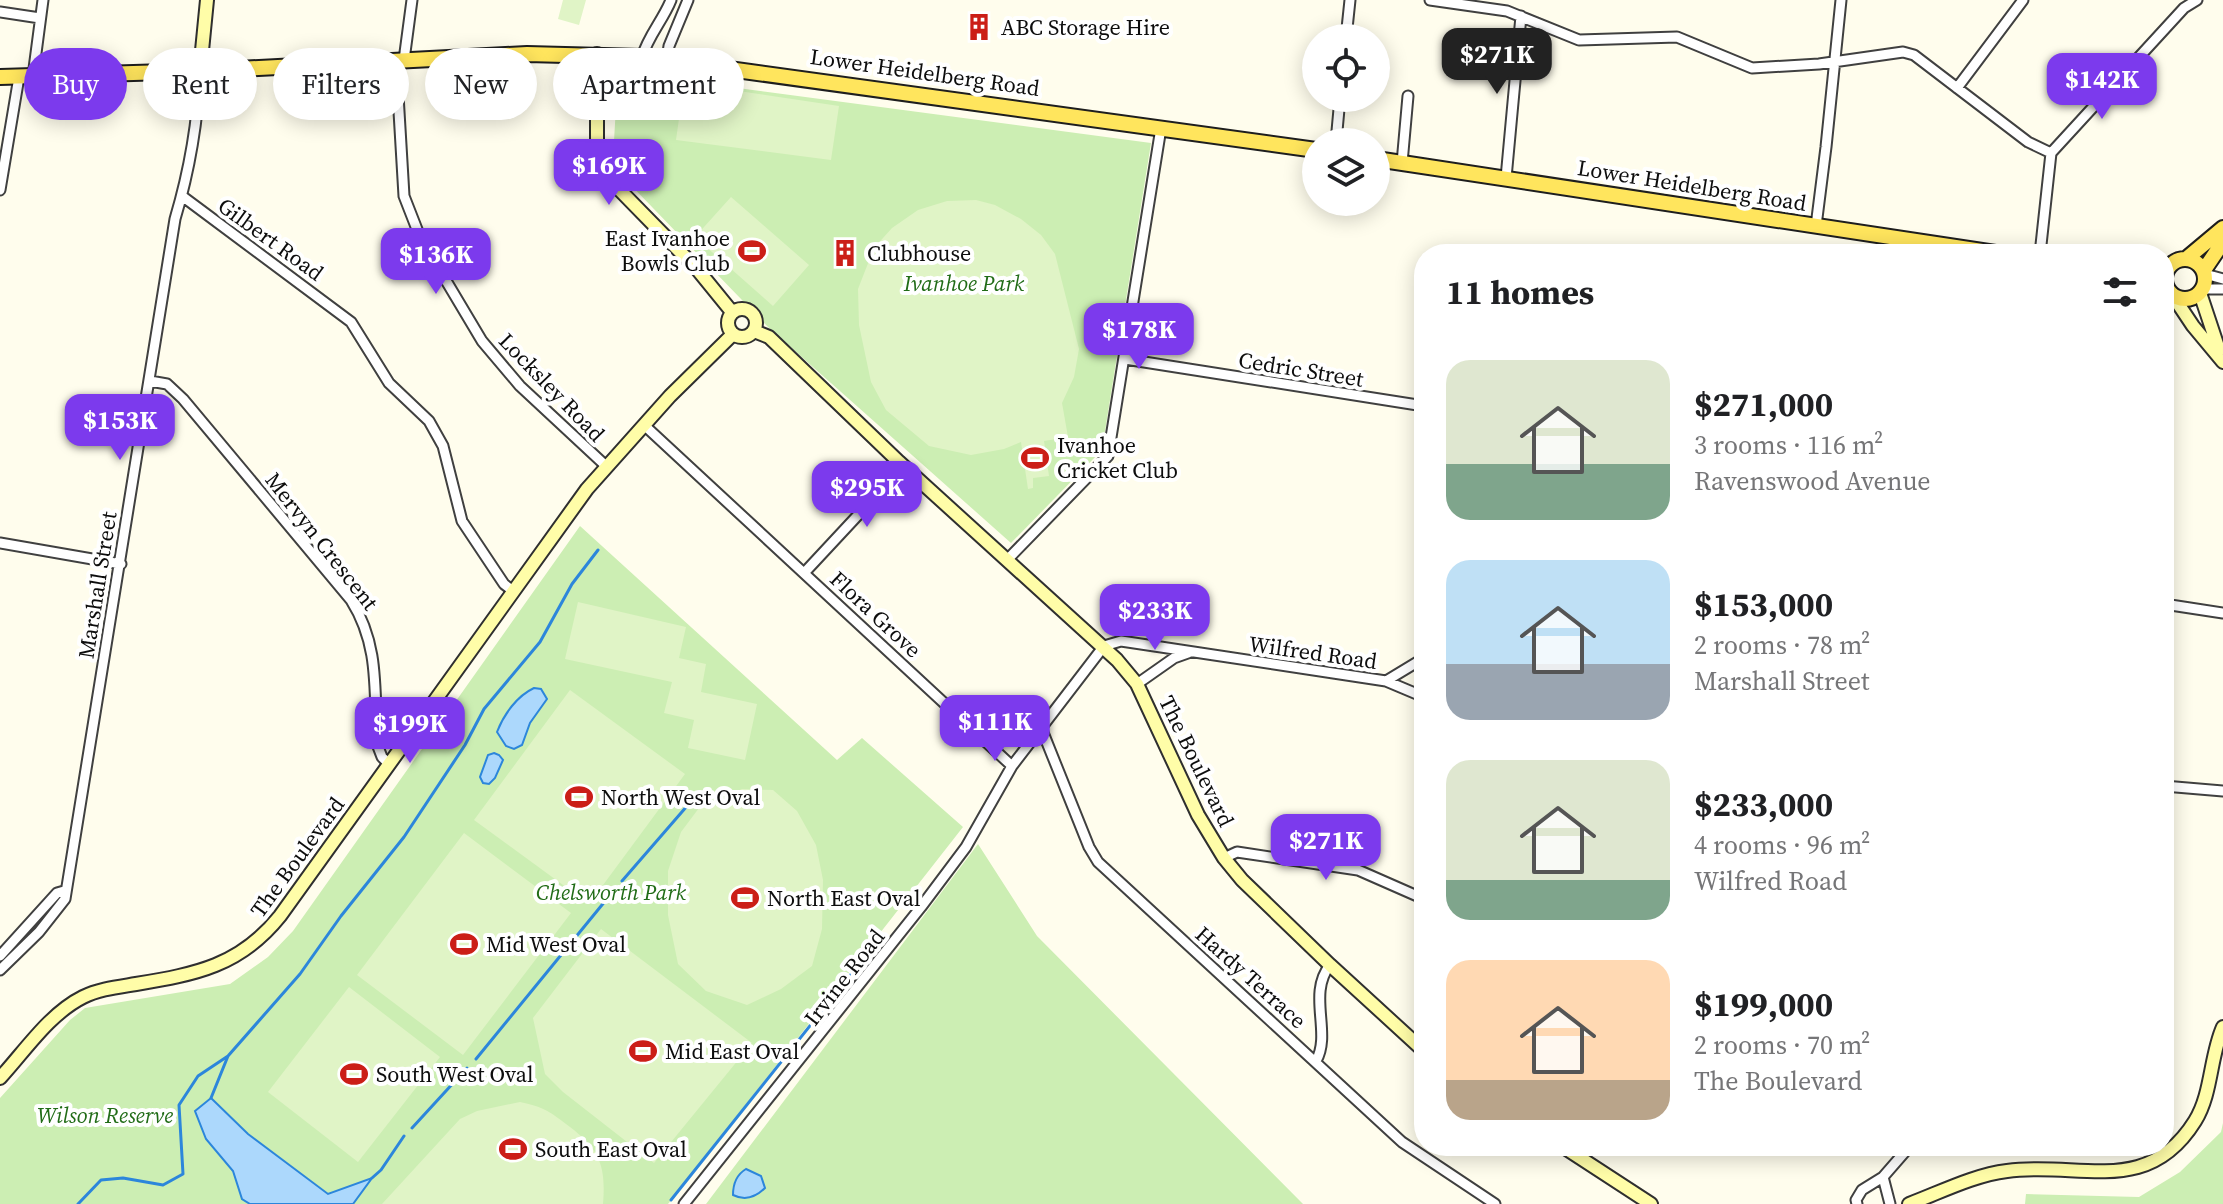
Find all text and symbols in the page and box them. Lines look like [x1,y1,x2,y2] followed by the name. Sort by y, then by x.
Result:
[964,12,994,42] building icon: ABC Storage Hire
[1001,12,1170,42] place label: ABC Storage Hire
[1302,24,1390,216] map controls
[1302,24,1390,112] button: locate
[1441,28,1553,96] pin: $271K
[1460,36,1534,72] text: $271K
[808,41,1042,103] street label: Lower Heidelberg Road
[24,48,127,120] chip: Buy
[143,48,257,120] chip: Rent
[273,48,409,120] chip: Filters
[425,48,537,120] chip: New
[553,48,744,120] chip: Apartment
[2046,53,2158,121] pin: $142K
[2065,61,2139,97] text: $142K
[1302,128,1390,216] button: layers
[553,139,665,207] pin: $169K
[572,147,646,183] text: $169K
[1575,152,1809,218] street label: Lower Heidelberg Road
[212,190,330,288] street label: Gilbert Road
[605,223,730,278] place label: East Ivanhoe Bowls Club
[380,228,492,296] pin: $136K
[399,236,473,272] text: $136K
[737,236,767,266] sports icon: East Ivanhoe Bowls Club
[830,238,860,268] building icon: Clubhouse
[867,238,971,268] place label: Clubhouse
[903,268,1025,298] park label: Ivanhoe Park
[1446,269,1594,315] text: 11 homes
[2098,270,2142,314] icon: filters
[1083,303,1195,371] pin: $178K
[1102,311,1176,347] text: $178K
[492,326,612,448] street label: Locksley Road
[1236,344,1366,394] street label: Cedric Street
[1694,381,1833,427] text: $271,000
[1510,392,1606,488] icon: home
[64,394,176,462] pin: $153K
[83,402,157,438] text: $153K
[1694,427,1883,463] text: 3 rooms · 116 m²
[1057,430,1178,485] place label: Ivanhoe Cricket Club
[1020,443,1050,473] sports icon: Ivanhoe Cricket Club
[811,461,923,529] pin: $295K
[1694,463,1931,499] text: Ravenswood Avenue
[259,466,386,617] street label: Mervyn Crescent
[830,469,904,505] text: $295K
[71,509,124,661] street label: Marshall Street
[824,564,928,664] street label: Flora Grove
[1694,581,1833,627] text: $153,000
[1099,584,1211,652] pin: $233K
[1118,592,1192,628] text: $233K
[1510,592,1606,688] icon: home
[1694,627,1870,663] text: 2 rooms · 78 m²
[1247,628,1380,676] street label: Wilfred Road
[1694,663,1869,699] text: Marshall Street
[1152,690,1242,832] street label: The Boulevard
[939,695,1051,763] pin: $111K
[354,697,466,765] pin: $199K
[958,703,1032,739] text: $111K
[373,705,447,741] text: $199K
[1694,781,1833,827] text: $233,000
[564,782,594,812] sports icon: North West Oval
[601,782,760,812] place label: North West Oval
[243,790,351,923] street label: The Boulevard
[1510,792,1606,888] icon: home
[1270,814,1382,882] pin: $271K
[1289,822,1363,858] text: $271K
[1694,827,1870,863] text: 4 rooms · 96 m²
[1694,863,1847,899] text: Wilfred Road
[536,877,687,907] park label: Chelsworth Park
[730,883,760,913] sports icon: North East Oval
[767,883,921,913] place label: North East Oval
[1189,919,1313,1035] street label: Hardy Terrace
[797,922,892,1032] street label: Irvine Road
[449,929,479,959] sports icon: Mid West Oval
[486,929,626,959] place label: Mid West Oval
[1694,981,1833,1027] text: $199,000
[1510,992,1606,1088] icon: home
[1694,1027,1870,1063] text: 2 rooms · 70 m²
[628,1036,658,1066] sports icon: Mid East Oval
[665,1036,799,1066] place label: Mid East Oval
[339,1059,369,1089] sports icon: South West Oval
[376,1059,534,1089] place label: South West Oval
[1694,1063,1862,1099] text: The Boulevard
[37,1100,173,1130] park label: Wilson Reserve
[498,1134,528,1164] sports icon: South East Oval
[535,1134,687,1164] place label: South East Oval

